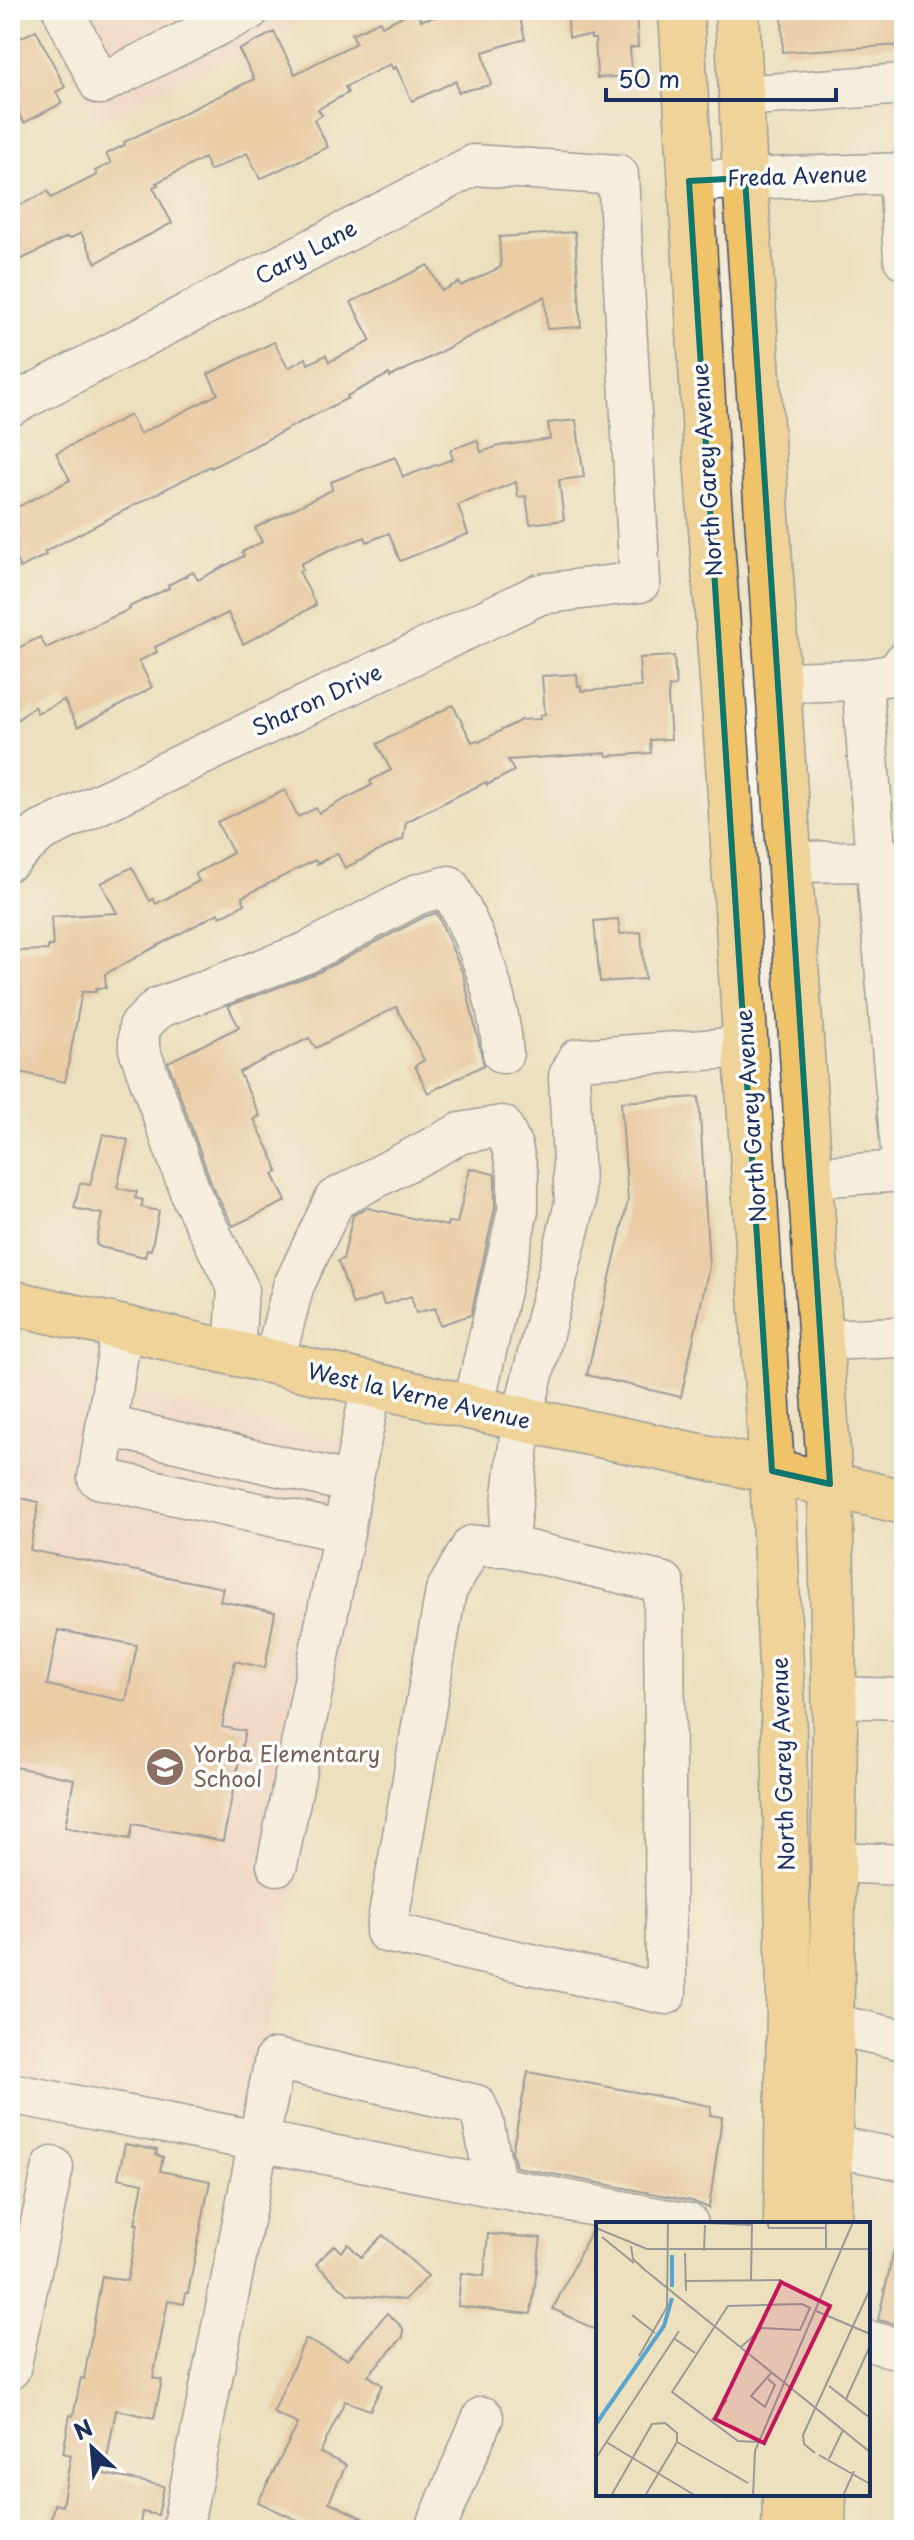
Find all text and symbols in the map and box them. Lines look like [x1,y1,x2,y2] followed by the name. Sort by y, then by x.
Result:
[606,52,836,102] scale bar
[618,60,680,96] text: 50 m
[726,156,868,193] street label: Freda Avenue
[248,210,362,291] street label: Cary Lane
[682,362,729,578] street label: North Garey Avenue
[246,654,387,743] street label: Sharon Drive
[726,1008,773,1224] street label: North Garey Avenue
[305,1353,534,1436] street label: West la Verne Avenue
[761,1657,802,1872] street label: North Garey Avenue
[193,1736,380,1794] place label: Yorba Elementary School
[144,1746,186,1788] school or university icon: Yorba Elementary School
[596,2222,870,2496] inset map
[52,2408,132,2488] north arrow
[68,2410,98,2447] text: N

